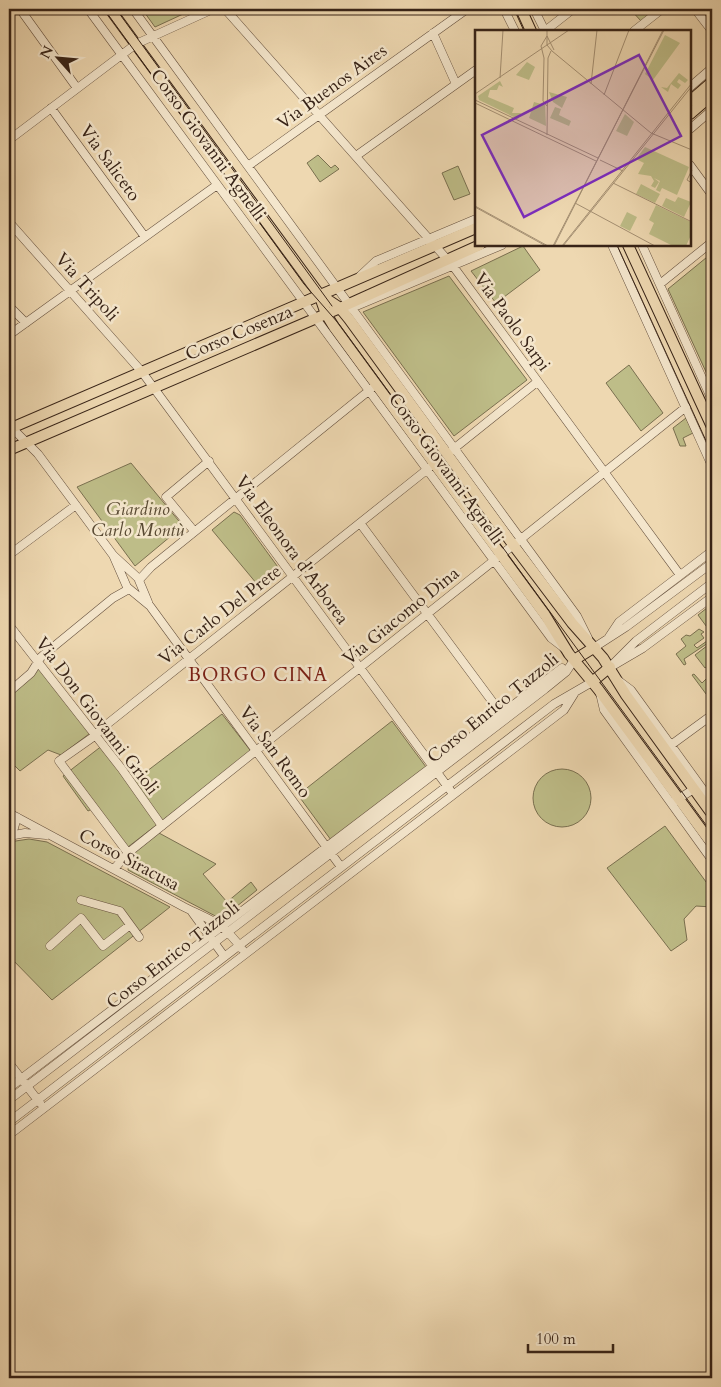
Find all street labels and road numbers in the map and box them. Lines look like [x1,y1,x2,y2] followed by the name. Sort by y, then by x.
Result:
[272,38,392,136] street label: Via Buenos Aires
[144,64,272,226] street label: Corso Giovanni Agnelli
[74,120,146,207] street label: Via Saliceto
[49,247,125,327] street label: Via Tripoli
[468,268,556,376] street label: Via Paolo Sarpi
[181,299,297,367] street label: Corso Cosenza
[382,388,510,550] street label: Corso Giovanni Agnelli
[229,470,355,630] street label: Via Eleonora d'Arborea
[153,559,287,671] street label: Via Carlo Del Prete
[337,561,465,671] street label: Via Giacomo Dina
[29,632,165,800] street label: Via Don Giovanni Grioli
[422,647,564,769] street label: Corso Enrico Tazzoli
[233,701,317,803] street label: Via San Remo
[74,823,184,897] street label: Corso Siracusa
[101,895,245,1015] street label: Corso Enrico Tazzoli

